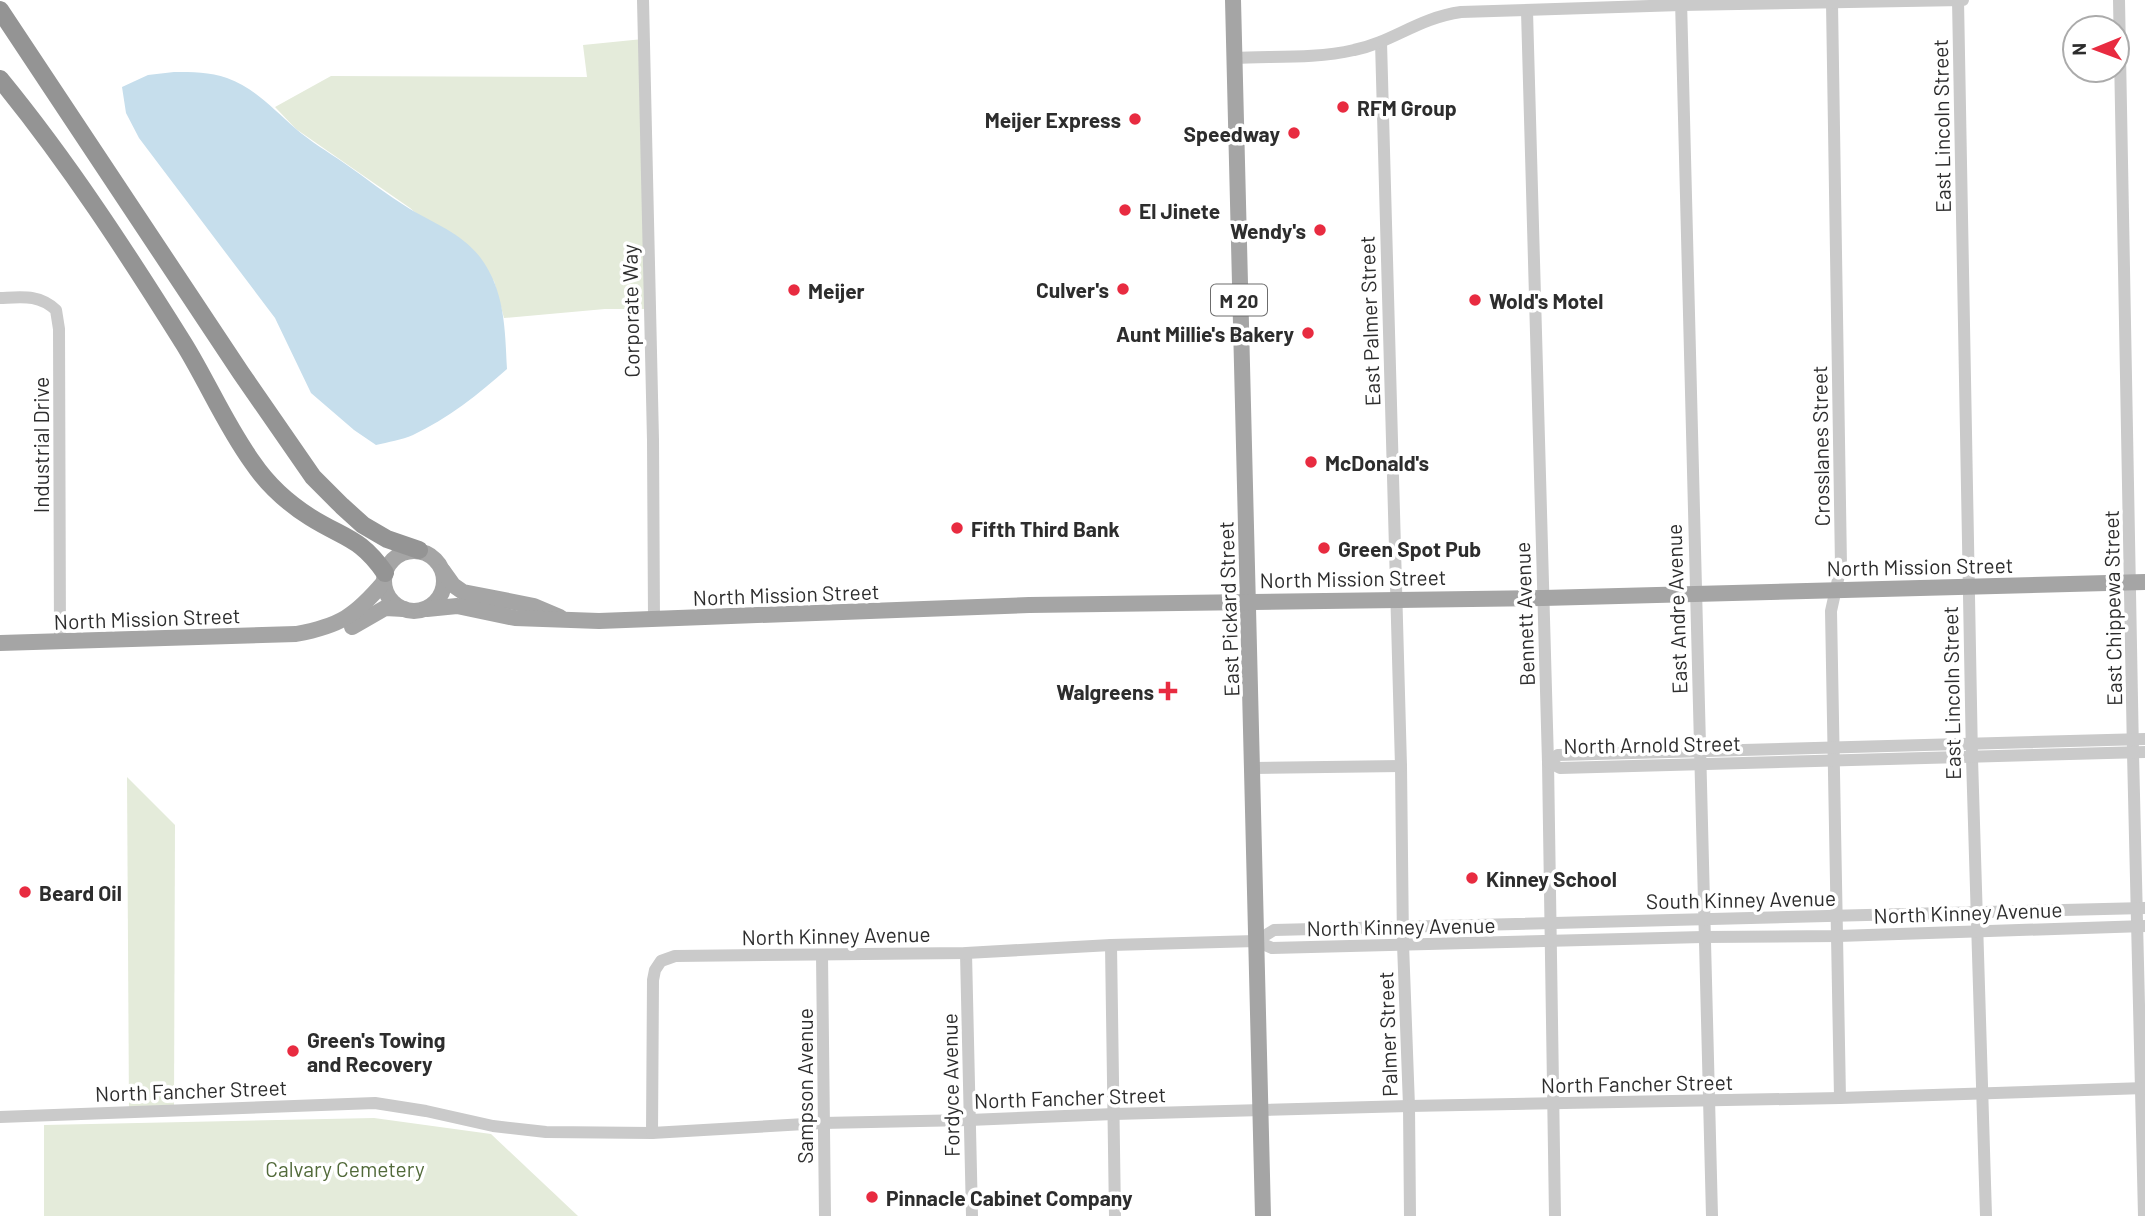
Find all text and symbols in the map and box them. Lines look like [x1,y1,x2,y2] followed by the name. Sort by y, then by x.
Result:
[2061,14,2131,84] north arrow
[1927,39,1955,213] street label: East Lincoln Street
[2067,43,2090,56] text: N
[1357,95,1457,120] place label: RFM Group
[1335,99,1351,115] marker: RFM Group
[985,107,1121,132] place label: Meijer Express
[1127,111,1143,127] marker: Meijer Express
[1184,121,1280,146] place label: Speedway
[1286,125,1302,141] marker: Speedway
[1139,198,1220,223] place label: El Jinete
[1117,202,1133,218] marker: El Jinete
[1230,218,1306,243] place label: Wendy's
[1312,222,1328,238] marker: Wendy's
[1354,235,1384,407] street label: East Palmer Street
[616,244,644,378] street label: Corporate Way
[1036,277,1109,302] place label: Culver's
[808,278,865,303] place label: Meijer
[1115,281,1131,297] marker: Culver's
[786,282,802,298] marker: Meijer
[1211,284,1267,316] road number: M 20
[1489,288,1603,313] place label: Wold's Motel
[1467,292,1483,308] marker: Wold's Motel
[1116,321,1294,346] place label: Aunt Millie's Bakery
[1300,325,1316,341] marker: Aunt Millie's Bakery
[1806,365,1834,527] street label: Crosslanes Street
[28,377,53,513] street label: Industrial Drive
[1325,450,1429,475] place label: McDonald's
[1303,454,1319,470] marker: McDonald's
[2098,510,2126,706] street label: East Chippewa Street
[971,516,1120,541] place label: Fifth Third Bank
[949,520,965,536] marker: Fifth Third Bank
[1212,521,1244,697] street label: East Pickard Street
[1661,523,1691,695] street label: East Andre Avenue
[1338,536,1481,561] place label: Green Spot Pub
[1316,540,1332,556] marker: Green Spot Pub
[1509,542,1539,686] street label: Bennett Avenue
[1826,552,2014,580] street label: North Mission Street
[1259,564,1447,592] street label: North Mission Street
[692,578,880,610] street label: North Mission Street
[53,602,241,634] street label: North Mission Street
[1937,606,1965,780] street label: East Lincoln Street
[1056,679,1154,704] place label: Walgreens
[1160,683,1176,699] marker: Walgreens
[1563,730,1741,758] street label: North Arnold Street
[1486,866,1617,891] place label: Kinney School
[1464,870,1480,886] marker: Kinney School
[39,880,122,905] place label: Beard Oil
[17,884,33,900] marker: Beard Oil
[1646,885,1836,913] street label: South Kinney Avenue
[1873,896,2063,928] street label: North Kinney Avenue
[1306,912,1496,940] street label: North Kinney Avenue
[741,921,931,949] street label: North Kinney Avenue
[1372,971,1402,1097] street label: Palmer Street
[792,1008,817,1164] street label: Sampson Avenue
[936,1013,964,1157] street label: Fordyce Avenue
[307,1027,446,1076] place label: Green's Towing and Recovery
[285,1043,301,1059] marker: Green's Towing and Recovery
[1541,1069,1733,1097] street label: North Fancher Street
[94,1074,288,1106] street label: North Fancher Street
[973,1081,1167,1113] street label: North Fancher Street
[265,1156,425,1181] park label: Calvary Cemetery
[886,1185,1133,1210] place label: Pinnacle Cabinet Company
[864,1189,880,1205] marker: Pinnacle Cabinet Company

